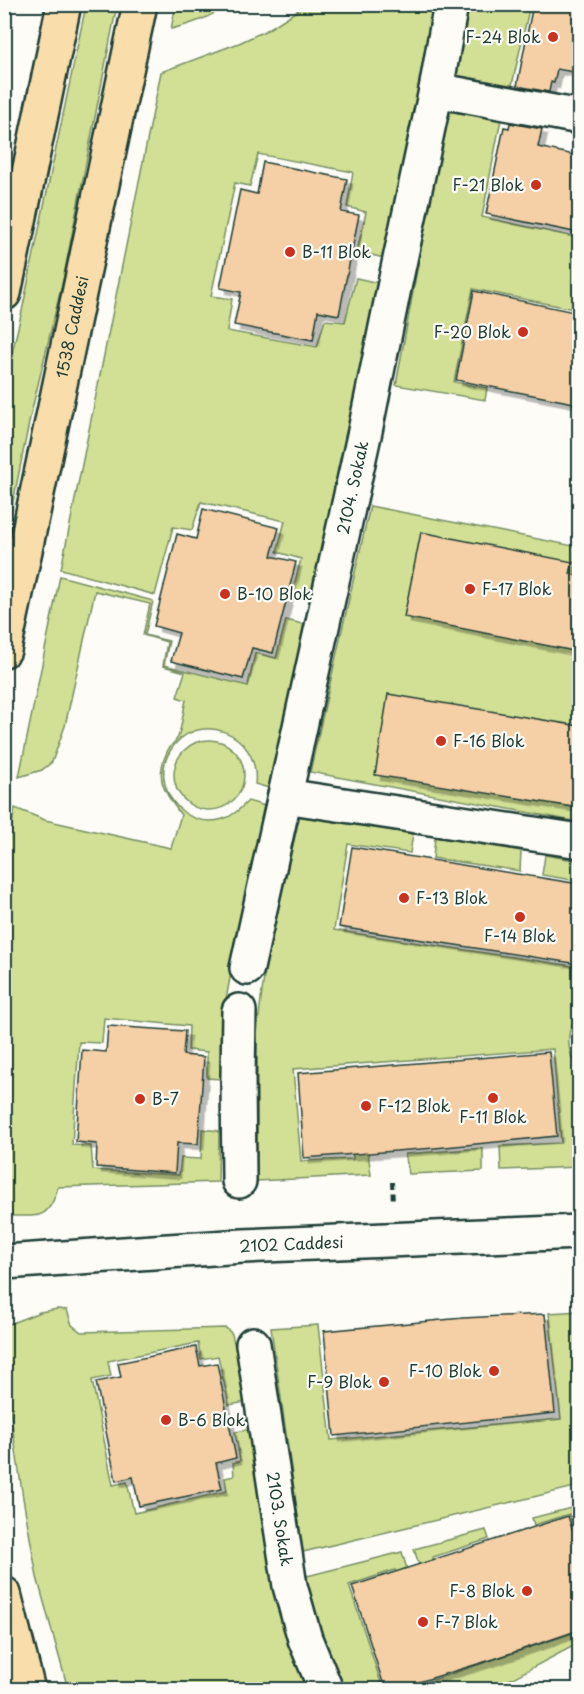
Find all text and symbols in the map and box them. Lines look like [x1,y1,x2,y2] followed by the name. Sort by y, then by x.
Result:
[466,24,541,48] place label: F-24 Blok
[546,30,560,44] marker: F-24 Blok
[453,172,524,196] place label: F-21 Blok
[529,178,543,192] marker: F-21 Blok
[302,239,371,263] place label: B-11 Blok
[283,245,297,259] marker: B-11 Blok
[49,273,93,380] street label: 1538 Caddesi
[434,319,511,343] place label: F-20 Blok
[516,325,530,339] marker: F-20 Blok
[330,438,374,536] street label: 2104. Sokak
[482,576,552,600] place label: F-17 Blok
[237,581,312,605] place label: B-10 Blok
[463,582,477,596] marker: F-17 Blok
[218,587,232,601] marker: B-10 Blok
[453,728,525,752] place label: F-16 Blok
[434,734,448,748] marker: F-16 Blok
[416,885,488,909] place label: F-13 Blok
[397,891,411,905] marker: F-13 Blok
[513,910,527,924] marker: F-14 Blok
[484,923,556,947] place label: F-14 Blok
[152,1086,179,1110] place label: B-7
[486,1091,500,1105] marker: F-11 Blok
[133,1092,147,1106] marker: B-7
[378,1093,451,1117] place label: F-12 Blok
[359,1099,373,1113] marker: F-12 Blok
[459,1104,527,1128] place label: F-11 Blok
[239,1229,344,1257] street label: 2102 Caddesi
[409,1358,482,1382] place label: F-10 Blok
[487,1364,501,1378] marker: F-10 Blok
[307,1369,372,1393] place label: F-9 Blok
[377,1375,391,1389] marker: F-9 Blok
[178,1407,245,1431] place label: B-6 Blok
[159,1413,173,1427] marker: B-6 Blok
[262,1470,300,1568] street label: 2103. Sokak
[449,1578,515,1602] place label: F-8 Blok
[520,1584,534,1598] marker: F-8 Blok
[435,1609,498,1633] place label: F-7 Blok
[416,1615,430,1629] marker: F-7 Blok

